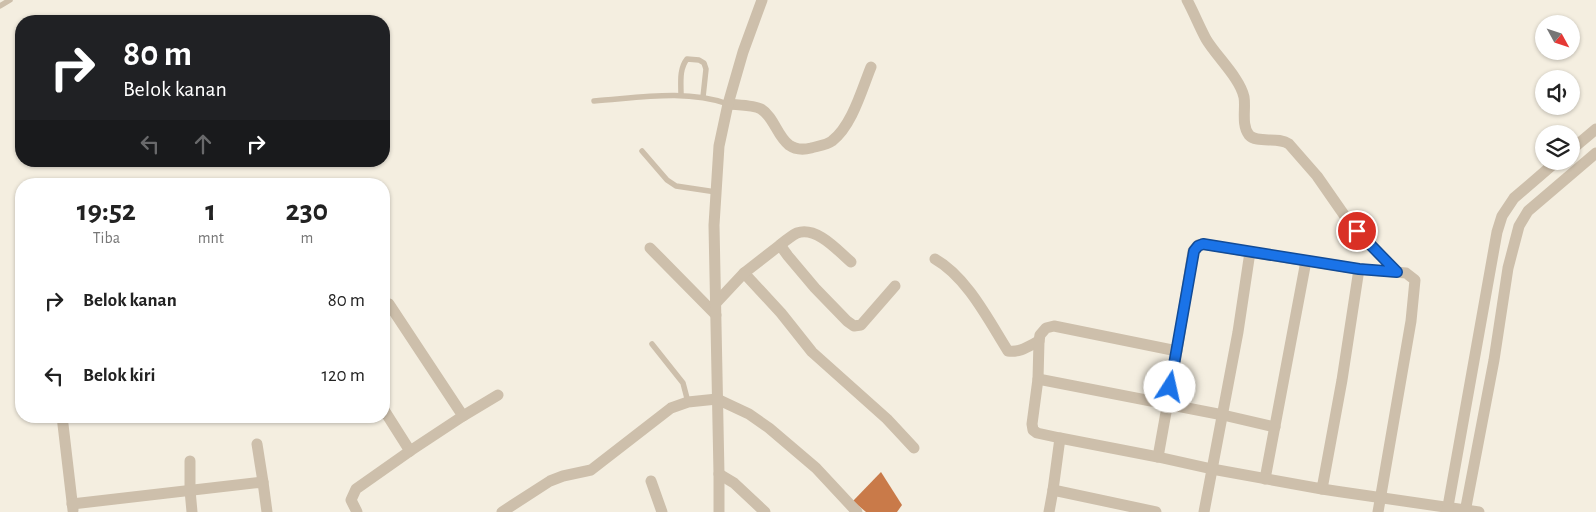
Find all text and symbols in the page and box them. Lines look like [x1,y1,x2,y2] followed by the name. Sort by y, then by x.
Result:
[1535,15,1580,60] north arrow
[1535,15,1580,170] map controls
[40,35,105,100] icon: right
[123,37,192,72] text: 80 m
[1535,70,1580,115] button: sound
[123,78,227,100] text: Belok kanan
[1535,125,1580,170] button: layers
[136,130,164,158] icon: left
[189,130,217,158] icon: ahead
[242,130,270,158] icon: right
[77,196,136,226] text: 19:52
[205,196,216,226] text: 1
[286,196,328,226] text: 230
[1336,210,1378,252] pin
[1343,217,1371,245] icon: arrive
[93,230,120,246] text: Tiba
[198,230,224,246] text: mnt
[300,230,313,246] text: m
[40,287,68,315] icon: right
[83,291,177,310] text: Belok kanan
[328,291,365,310] text: 80 m
[1143,360,1195,412] position arrow
[40,362,68,390] icon: left
[83,366,155,385] text: Belok kiri
[321,366,365,385] text: 120 m

